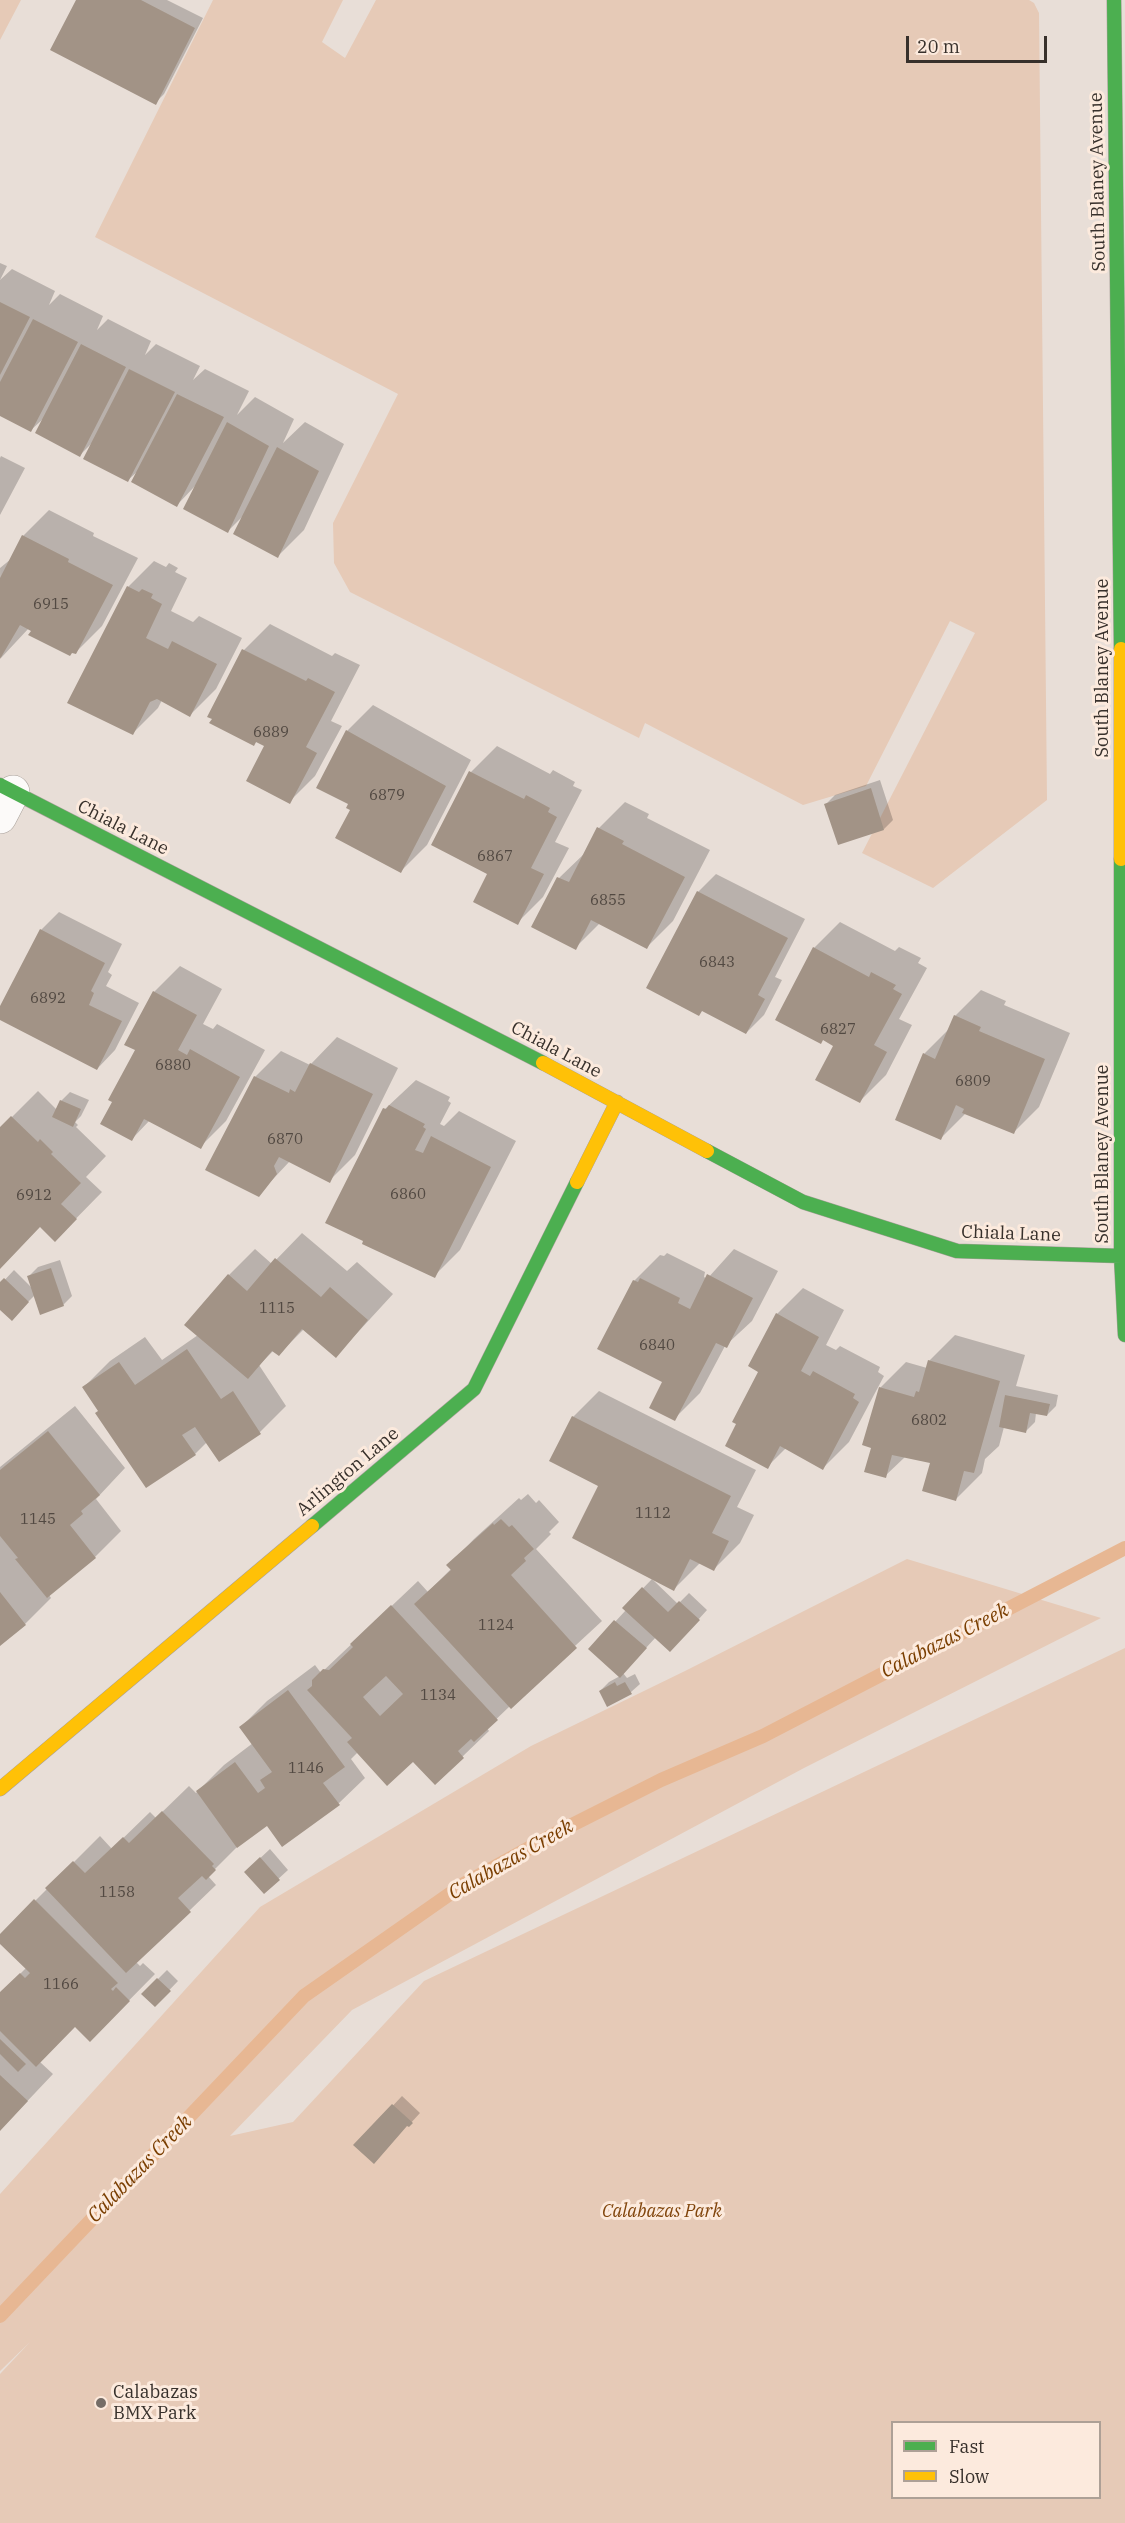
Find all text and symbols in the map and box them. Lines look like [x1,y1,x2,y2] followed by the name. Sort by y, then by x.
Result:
[909,24,1050,62] scale bar
[917,35,960,58] text: 20 m
[1086,92,1110,272] street label: South Blaney Avenue
[1092,578,1114,758] street label: South Blaney Avenue
[33,596,69,614] house number: 6915
[253,724,289,742] house number: 6889
[369,787,405,805] house number: 6879
[74,796,172,860] street label: Chiala Lane
[477,848,513,866] house number: 6867
[590,892,626,910] house number: 6855
[699,954,735,972] house number: 6843
[30,990,66,1008] house number: 6892
[507,1017,605,1083] street label: Chiala Lane
[820,1021,856,1039] house number: 6827
[155,1057,191,1075] house number: 6880
[1092,1064,1114,1244] street label: South Blaney Avenue
[955,1073,991,1091] house number: 6809
[267,1131,303,1149] house number: 6870
[390,1186,426,1204] house number: 6860
[16,1187,52,1205] house number: 6912
[961,1221,1061,1247] street label: Chiala Lane
[259,1300,295,1318] house number: 1115
[639,1337,675,1355] house number: 6840
[911,1412,947,1430] house number: 6802
[293,1423,403,1521] street label: Arlington Lane
[635,1505,671,1523] house number: 1112
[20,1511,56,1529] house number: 1145
[877,1598,1013,1684] water label: Calabazas Creek
[478,1617,514,1635] house number: 1124
[420,1687,456,1705] house number: 1134
[288,1760,324,1778] house number: 1146
[444,1815,578,1905] water label: Calabazas Creek
[99,1884,135,1902] house number: 1158
[43,1976,79,1994] house number: 1166
[83,2110,197,2228] water label: Calabazas Creek
[602,2201,722,2223] park label: Calabazas Park
[113,2382,198,2424] place label: Calabazas BMX Park
[94,2396,108,2410] marker: Calabazas BMX Park
[891,2421,1101,2499] legend
[949,2435,984,2458] text: Fast
[949,2465,989,2488] text: Slow

